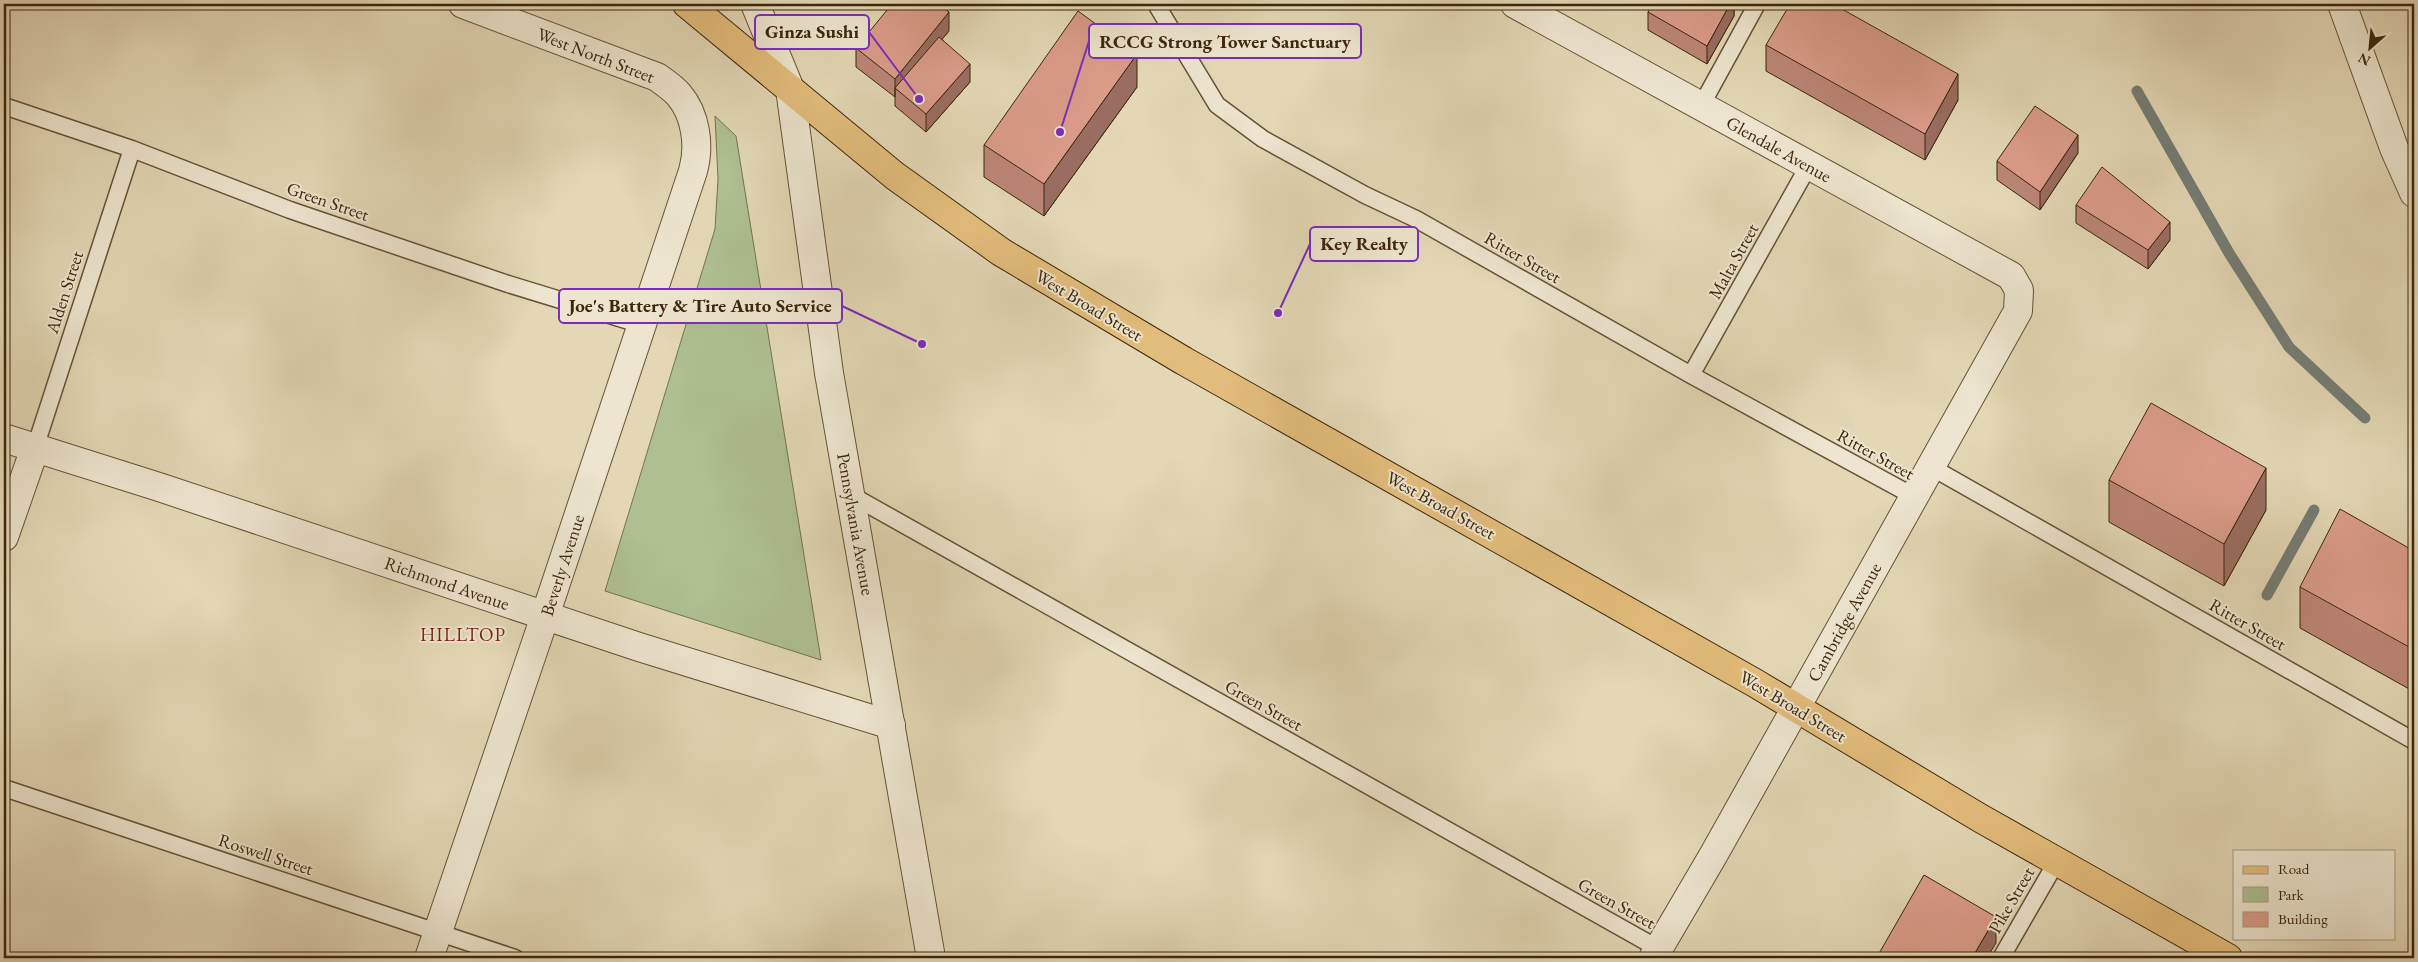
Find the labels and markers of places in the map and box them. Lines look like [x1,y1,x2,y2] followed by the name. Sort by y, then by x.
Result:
[755,15,869,49] callout: Ginza Sushi
[1089,24,1361,58] callout: RCCG Strong Tower Sanctuary
[1310,227,1418,261] callout: Key Realty
[559,289,842,323] callout: Joe's Battery & Tire Auto Service

